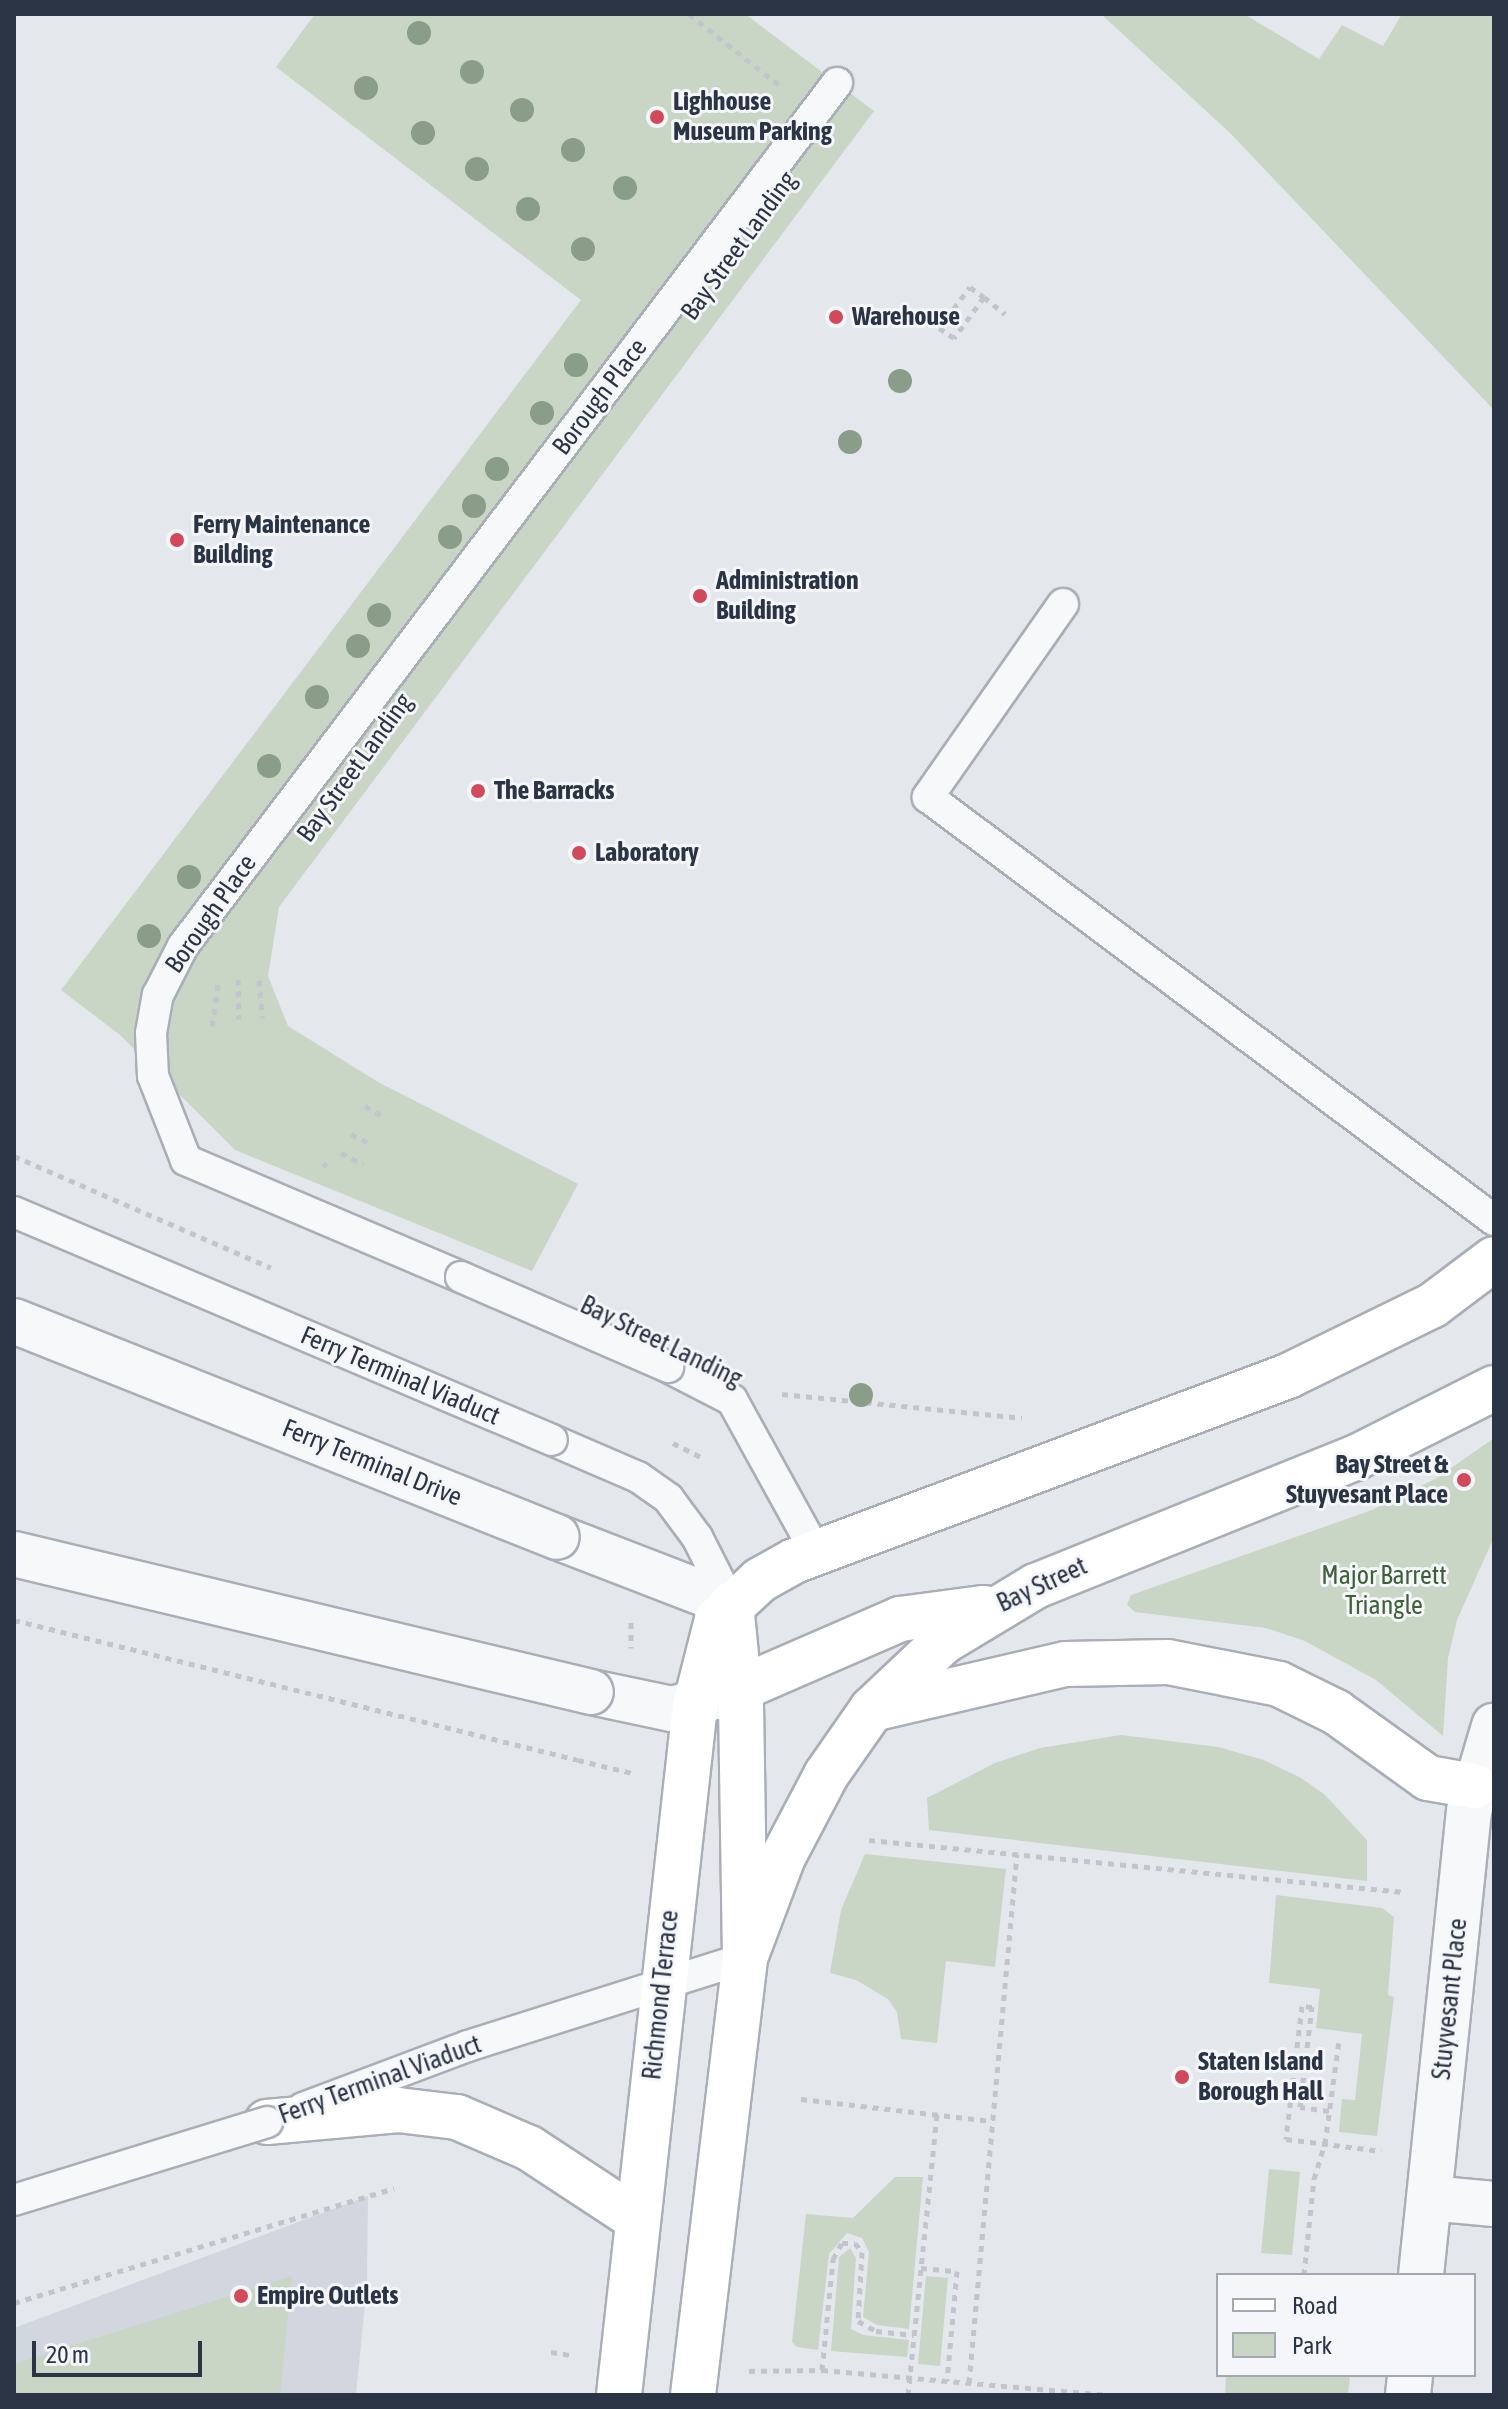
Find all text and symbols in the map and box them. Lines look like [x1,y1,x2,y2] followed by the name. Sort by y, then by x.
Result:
[673,86,832,148] place label: Lighhouse Museum Parking
[648,108,666,126] marker: Lighhouse Museum Parking
[675,166,803,326] street label: Bay Street Landing
[852,301,960,333] place label: Warehouse
[827,308,845,326] marker: Warehouse
[546,333,654,461] street label: Borough Place
[193,509,370,570] place label: Ferry Maintenance Building
[168,531,186,549] marker: Ferry Maintenance Building
[716,565,859,626] place label: Administration Building
[691,587,709,605] marker: Administration Building
[291,688,419,848] street label: Bay Street Landing
[494,775,614,807] place label: The Barracks
[469,782,487,800] marker: The Barracks
[595,837,699,869] place label: Laboratory
[570,844,588,862] marker: Laboratory
[159,849,263,979] street label: Borough Place
[575,1289,747,1395] street label: Bay Street Landing
[296,1320,504,1432] street label: Ferry Terminal Viaduct
[278,1413,466,1513] street label: Ferry Terminal Drive
[1286,1449,1448,1510] place label: Bay Street & Stuyvesant Place
[1455,1471,1473,1489] marker: Bay Street & Stuyvesant Place
[992,1551,1092,1619] street label: Bay Street
[1321,1560,1447,1622] park label: Major Barrett Triangle
[637,1909,685,2081] street label: Richmond Terrace
[1426,1917,1474,2081] street label: Stuyvesant Place
[274,2029,486,2131] street label: Ferry Terminal Viaduct
[1198,2046,1323,2108] place label: Staten Island Borough Hall
[1173,2068,1191,2086] marker: Staten Island Borough Hall
[1216,2273,1476,2377] legend
[257,2280,398,2312] place label: Empire Outlets
[232,2287,250,2305] marker: Empire Outlets
[1292,2292,1338,2319] text: Road
[36,2325,206,2375] scale bar
[1292,2332,1332,2359] text: Park
[46,2341,89,2368] text: 20 m

